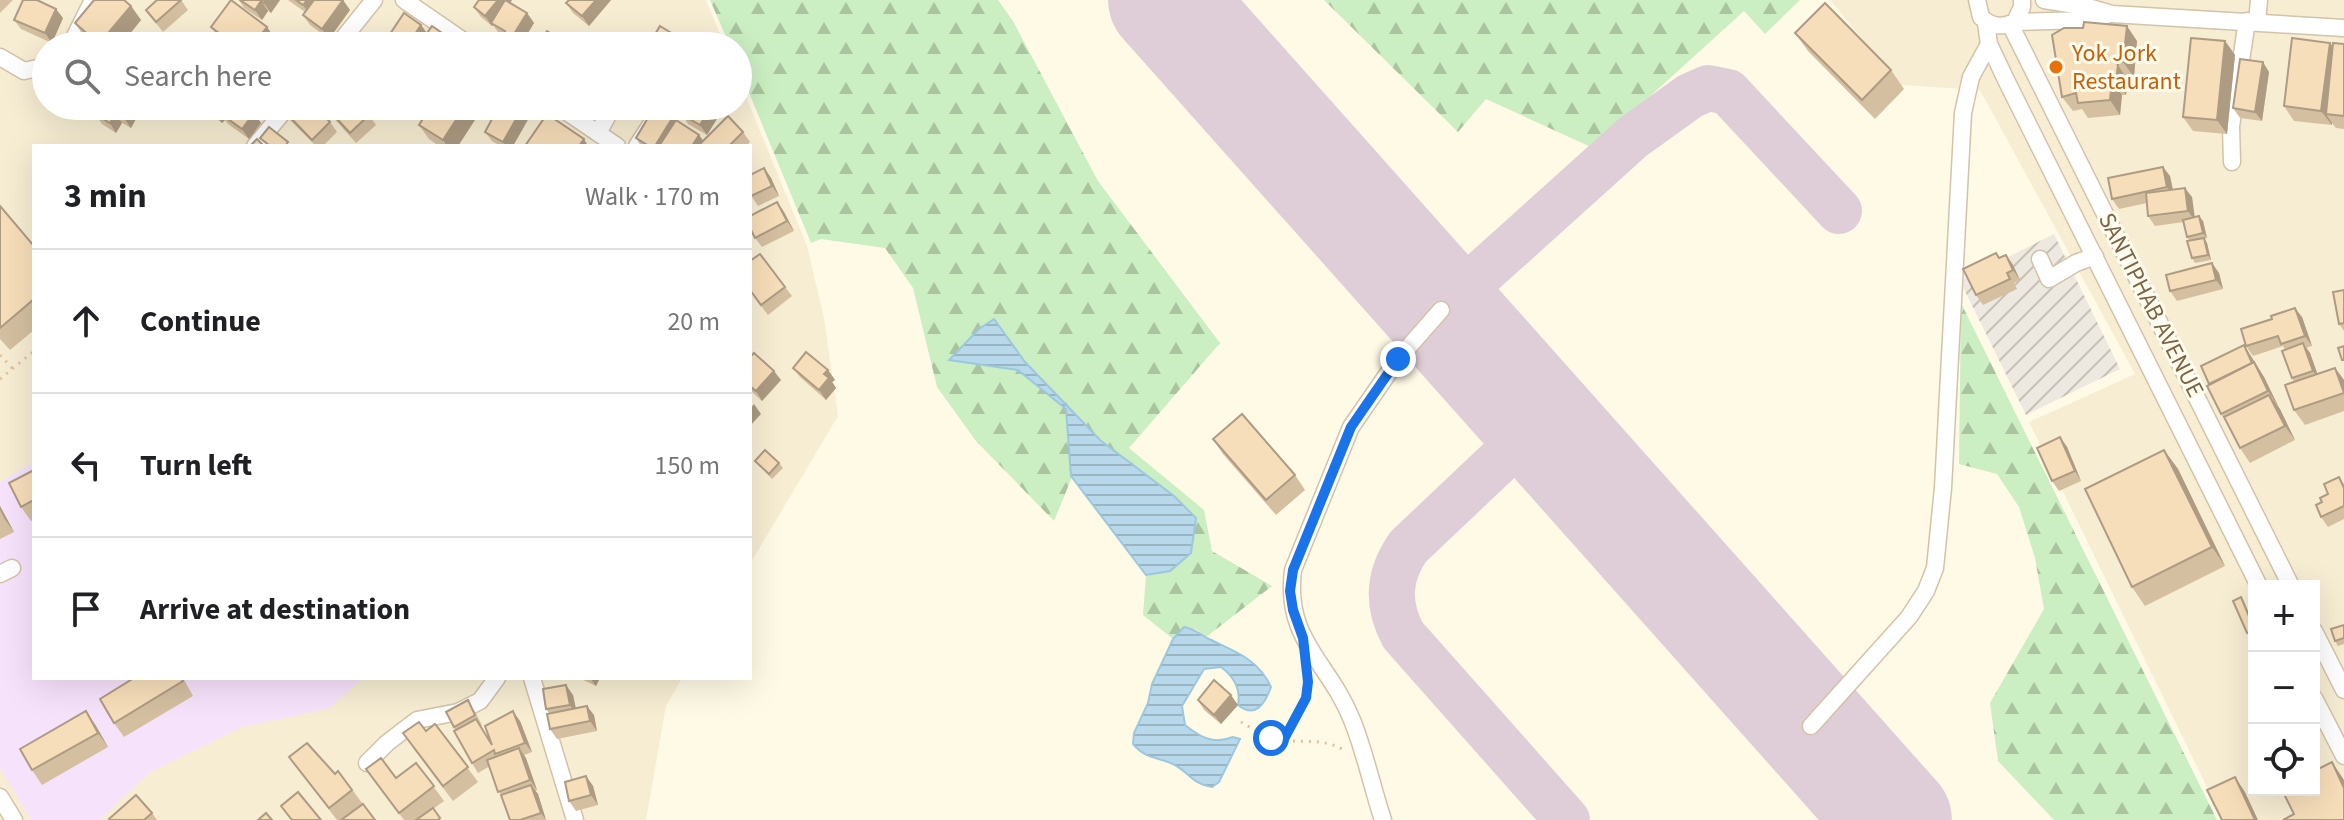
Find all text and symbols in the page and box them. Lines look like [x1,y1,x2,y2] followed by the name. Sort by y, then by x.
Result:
[32,32,752,120] search box
[2071,36,2181,99] place label: Yok Jork Restaurant
[60,54,104,98] icon: search
[124,55,272,98] text: Search here
[2047,58,2065,76] marker: Yok Jork Restaurant
[64,172,147,221] text: 3 min
[585,178,720,215] text: Walk · 170 m
[2089,207,2213,403] street label: SANTIPHAB AVENUE
[64,299,108,343] icon: ahead
[140,300,261,343] text: Continue
[667,303,720,340] text: 20 m
[1380,341,1416,377] route end
[64,443,108,487] icon: left
[140,444,252,487] text: Turn left
[654,447,720,484] text: 150 m
[2248,580,2320,796] map controls
[2248,580,2320,652] button: +
[64,587,108,631] icon: arrive
[140,588,410,631] text: Arrive at destination
[2248,652,2320,724] button: −
[1253,720,1289,756] route start
[2248,724,2320,796] button: locate

